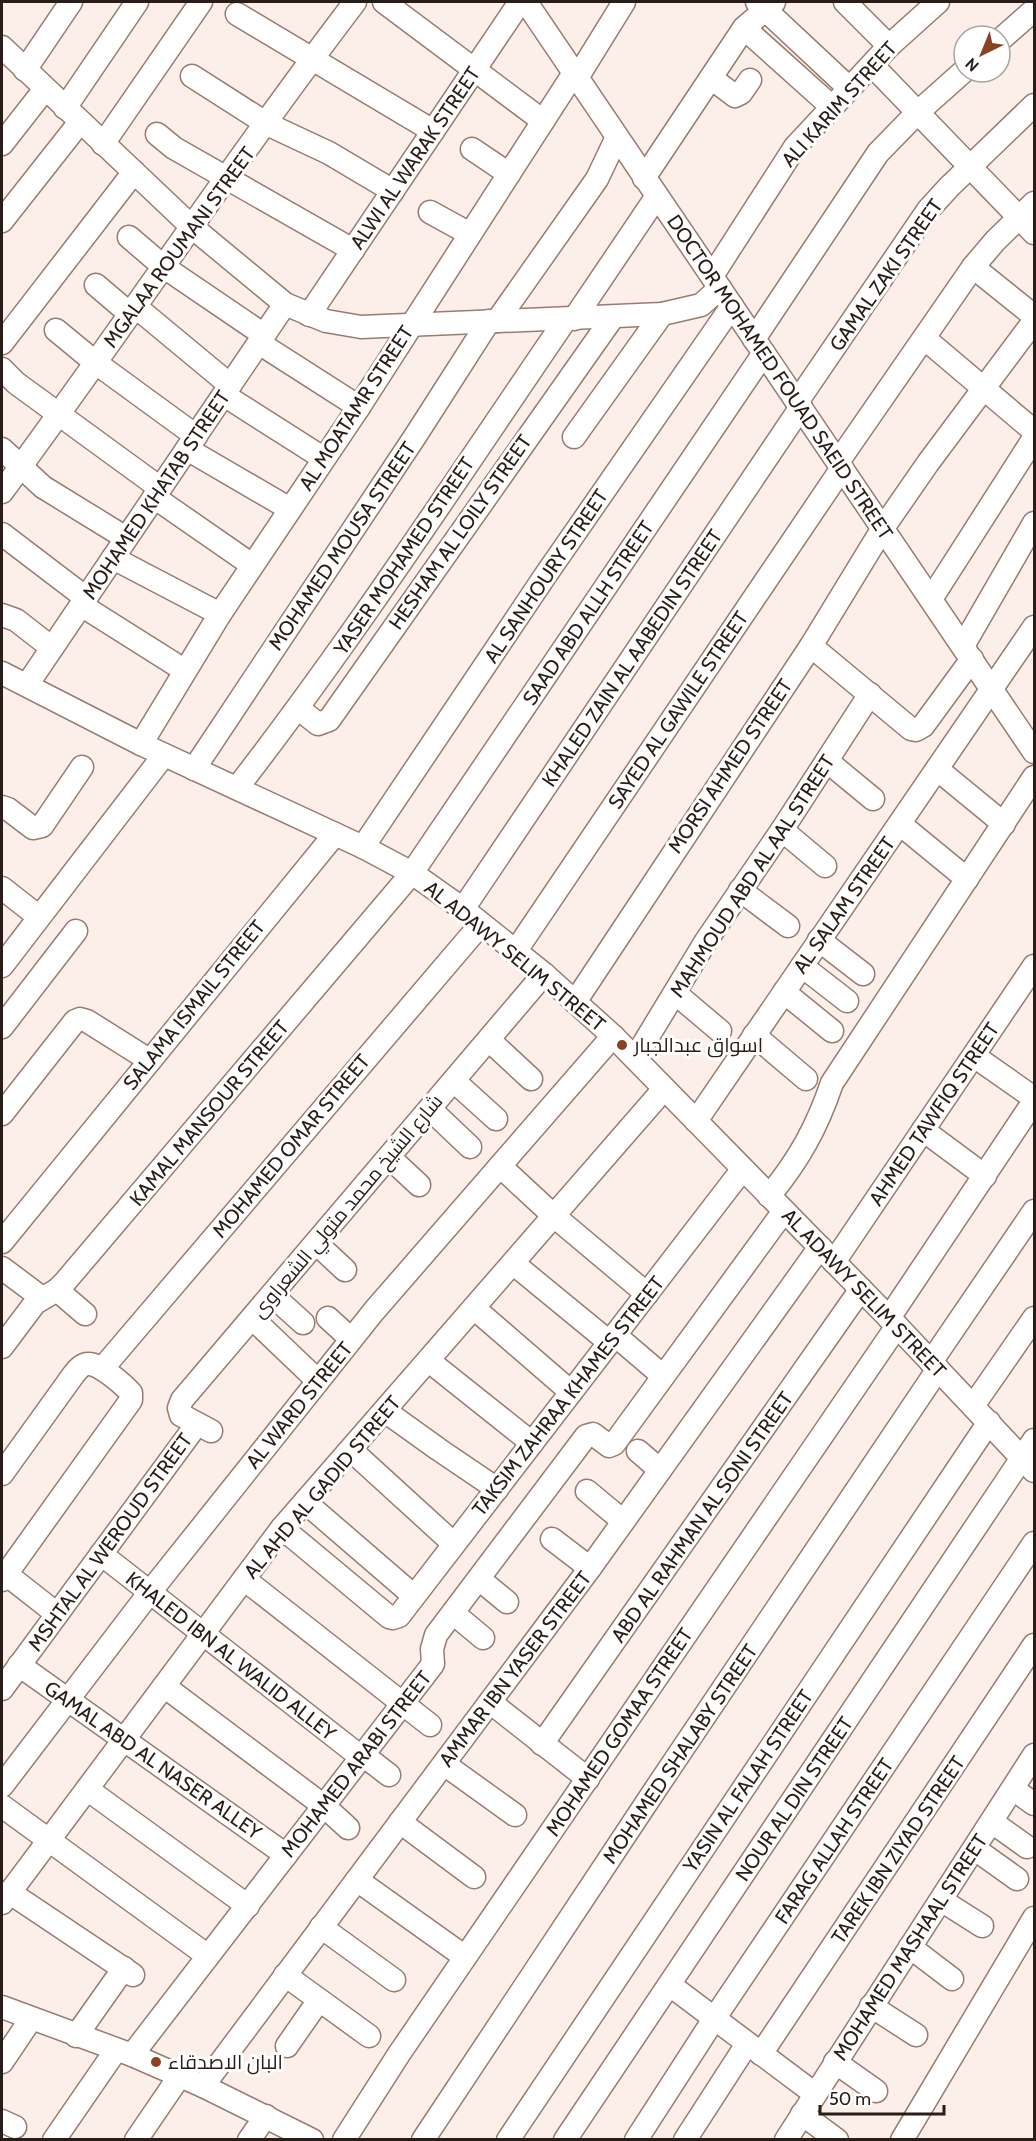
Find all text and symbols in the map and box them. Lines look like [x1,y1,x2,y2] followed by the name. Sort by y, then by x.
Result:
[952,24,1012,84] north arrow
[776,36,902,172] street label: ALI KARIM STREET
[961,54,983,75] text: N
[345,62,485,254] street label: ALWI AL WARAK STREET
[98,142,260,352] street label: MGALAA ROUMANI STREET
[824,194,948,356] street label: GAMAL ZAKI STREET
[662,210,898,544] street label: DOCTOR MOHAMED FOUAD SAEID STREET
[294,321,418,495] street label: AL MOATAMR STREET
[77,386,235,604] street label: MOHAMED KHATAB STREET
[384,430,537,634] street label: HESHAM AL LOILY STREET
[263,437,421,655] street label: MOHAMED MOUSA STREET
[328,452,479,660] street label: YASER MOHAMED STREET
[479,485,613,667] street label: AL SANHOURY STREET
[517,516,659,710] street label: SAAD ABD ALLH STREET
[537,525,727,791] street label: KHALED ZAIN AL AABEDIN STREET
[603,606,753,813] street label: SAYED AL GAWILE STREET
[663,674,797,858] street label: MORSI AHMED STREET
[665,750,840,1002] street label: MAHMOUD ABD AL AAL STREET
[788,832,900,978] street label: AL SALAM STREET
[420,876,610,1037] street label: AL ADAWY SELIM STREET
[118,915,270,1095] street label: SALAMA ISMAIL STREET
[124,1015,294,1211] street label: KAMAL MANSOUR STREET
[864,1018,1004,1210] street label: AHMED TAWFIQ STREET
[633,1033,763,1058] place label: اسواق عبدالجبار
[615,1038,629,1052] marker: اسواق عبدالجبار
[207,1049,375,1243] street label: MOHAMED OMAR STREET
[247,1089,451,1325] street label: شارع الشيخ محمد متولي الشعراوى
[777,1204,951,1383] street label: AL ADAWY SELIM STREET
[467,1271,669,1521] street label: TAKSIM ZAHRAA KHAMES STREET
[241,1337,358,1473] street label: AL WARD STREET
[606,1387,798,1647] street label: ABD AL RAHMAN AL SONI STREET
[239,1391,406,1583] street label: AL AHD AL GADID STREET
[23,1428,197,1656] street label: MSHTAL AL WEROUD STREET
[434,1566,596,1771] street label: AMMAR IBN YASER STREET
[121,1567,341,1746] street label: KHALED IBN AL WALID ALLEY
[540,1623,698,1841] street label: MOHAMED GOMAA STREET
[598,1640,763,1868] street label: MOHAMED SHALABY STREET
[276,1666,436,1862] street label: MOHAMED ARABI STREET
[40,1676,267,1845] street label: GAMAL ABD AL NASER ALLEY
[678,1685,818,1877] street label: YASIN AL FALAH STREET
[730,1712,858,1886] street label: NOUR AL DIN STREET
[826,1751,970,1948] street label: TAREK IBN ZIYAD STREET
[770,1753,898,1928] street label: FARAG ALLAH STREET
[828,1829,992,2065] street label: MOHAMED MASHAAL STREET
[168,2050,283,2075] place label: البان الاصدقاء
[149,2055,163,2069] marker: البان الاصدقاء
[820,2078,944,2116] scale bar
[829,2088,871,2110] text: 50 m

